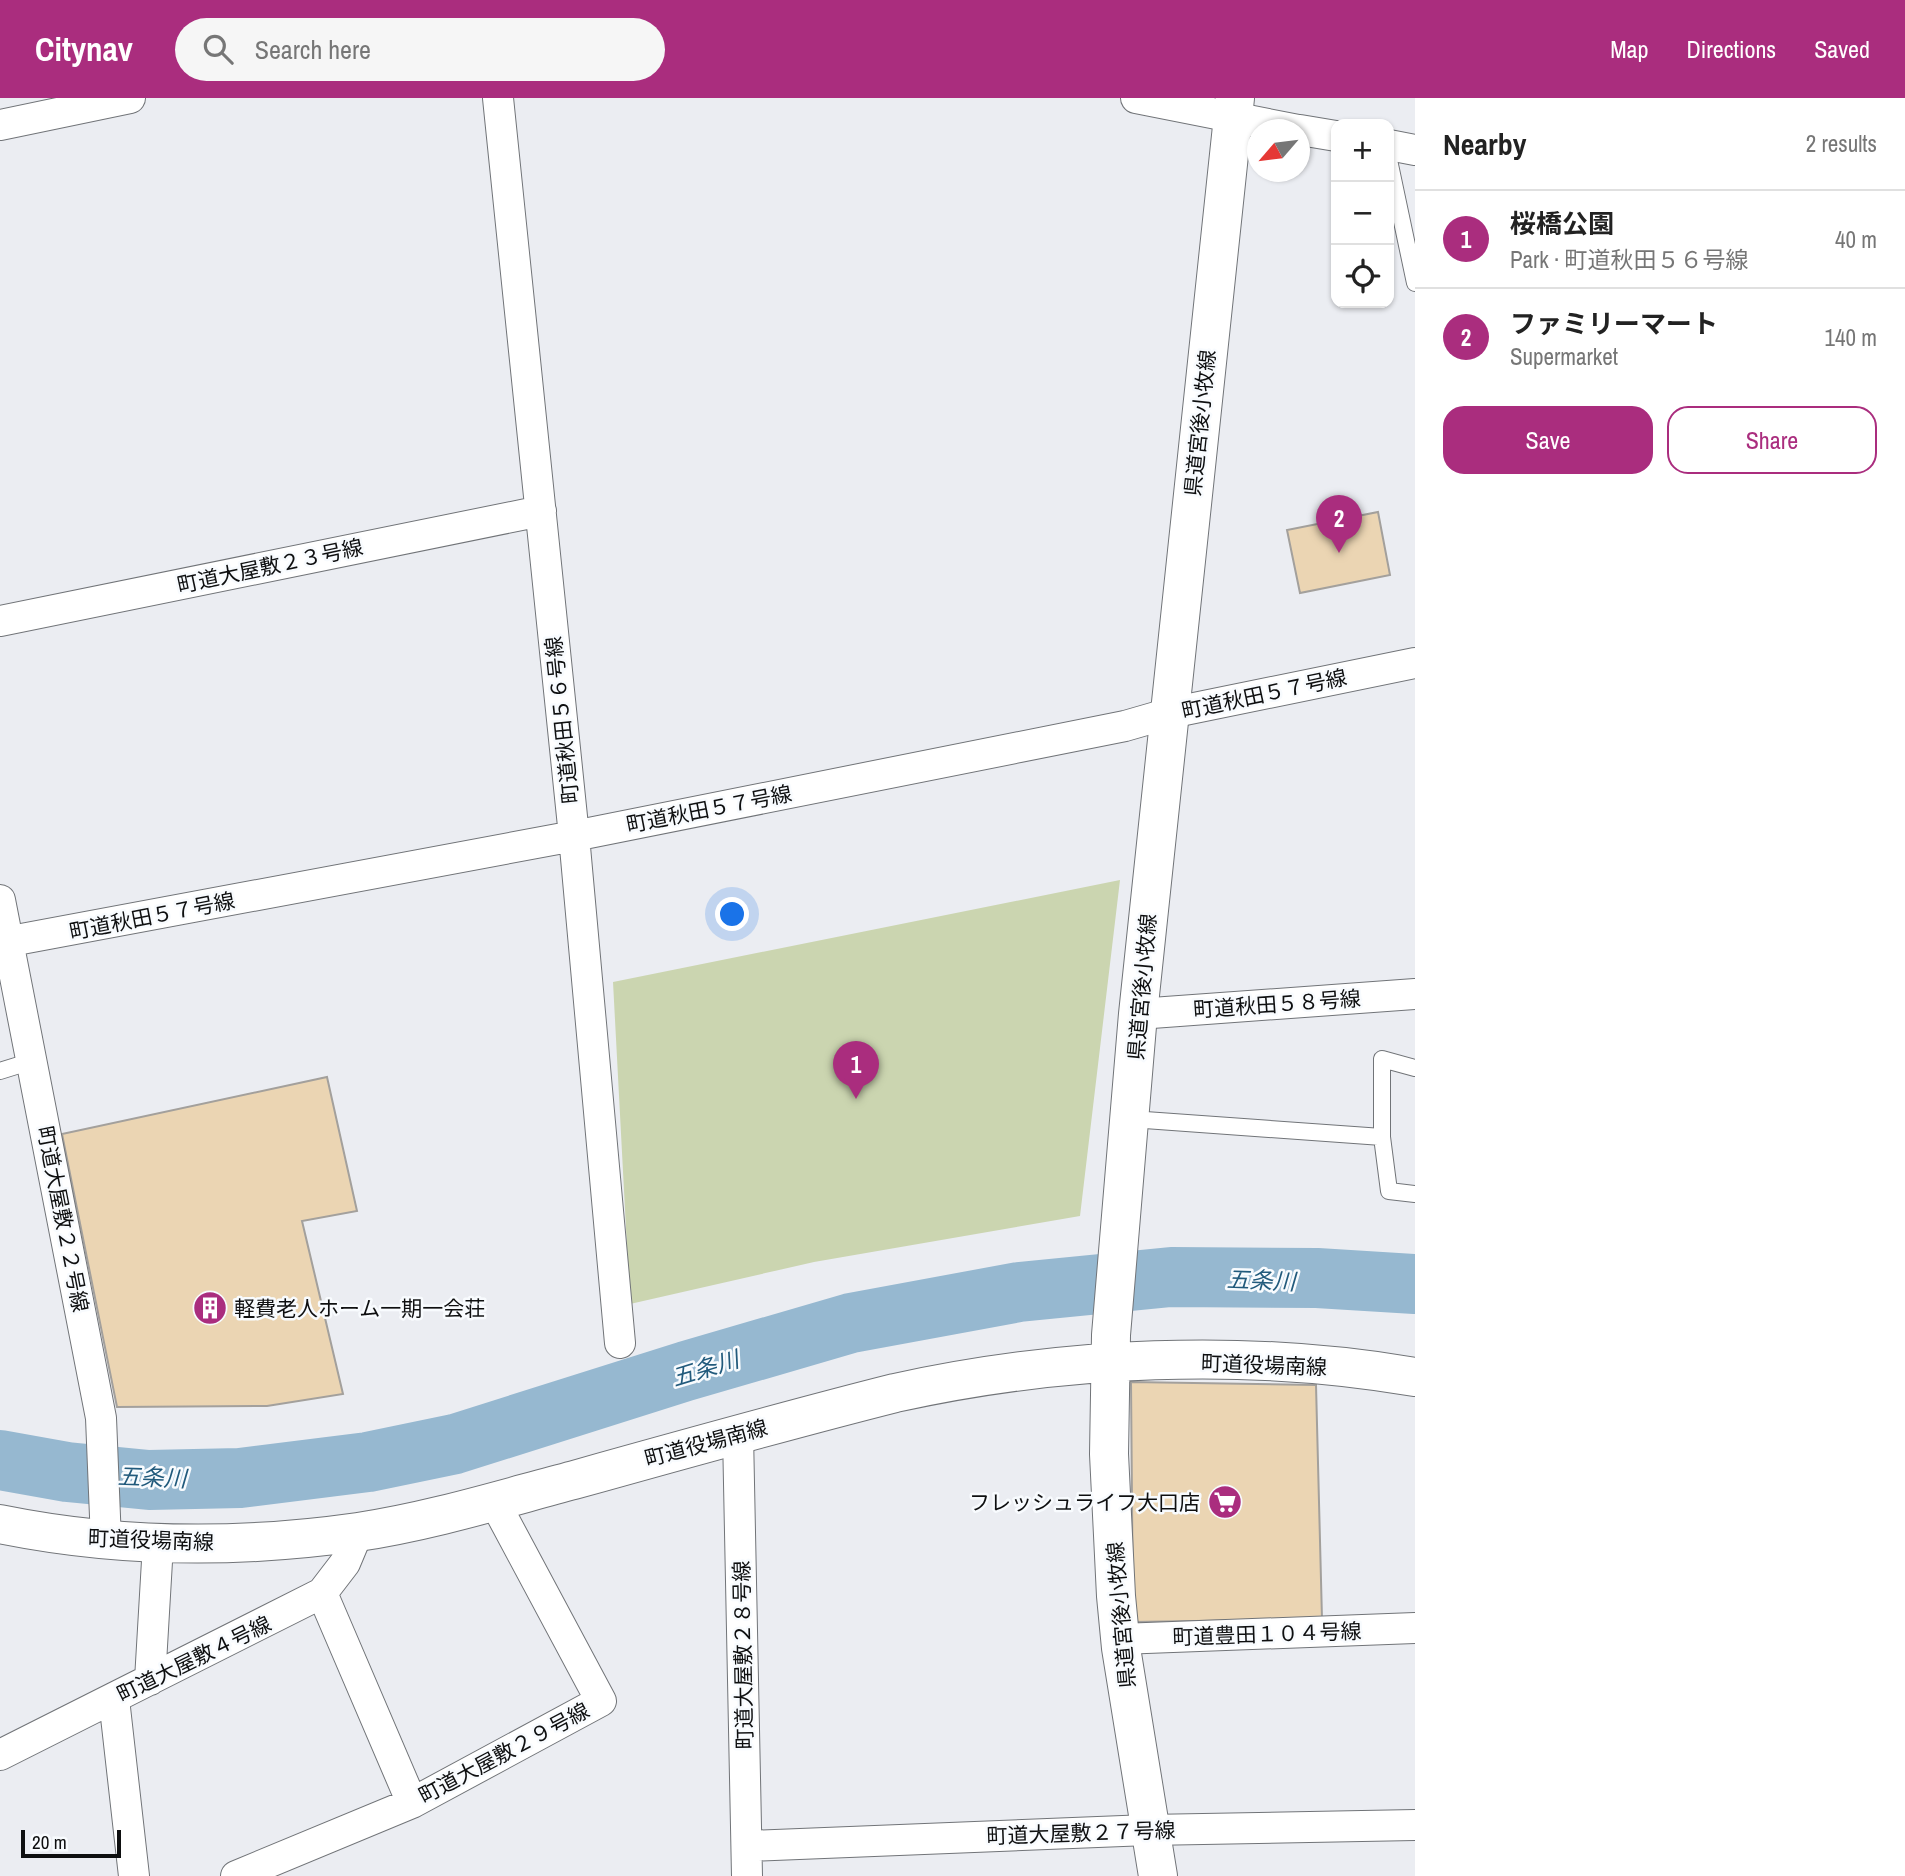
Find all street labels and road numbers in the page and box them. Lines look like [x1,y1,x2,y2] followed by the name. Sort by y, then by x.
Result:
[1178,348,1222,498] street label: 県道宮後小牧線
[175,532,365,600] street label: 町道大屋敷２３号線
[539,635,585,805] street label: 町道秋田５６号線
[1179,662,1349,726] street label: 町道秋田５７号線
[624,779,794,839] street label: 町道秋田５７号線
[67,886,237,946] street label: 町道秋田５７号線
[1121,913,1163,1061] street label: 県道宮後小牧線
[1192,984,1362,1024] street label: 町道秋田５８号線
[31,1123,95,1315] street label: 町道大屋敷２２号線
[1201,1348,1327,1382] street label: 町道役場南線
[641,1413,771,1473] street label: 町道役場南線
[88,1523,214,1557] street label: 町道役場南線
[1100,1541,1142,1689] street label: 県道宮後小牧線
[727,1560,759,1750] street label: 町道大屋敷２８号線
[112,1609,276,1709] street label: 町道大屋敷４号線
[1172,1616,1362,1652] street label: 町道豊田１０４号線
[414,1696,594,1810] street label: 町道大屋敷２９号線
[986,1815,1176,1851] street label: 町道大屋敷２７号線

